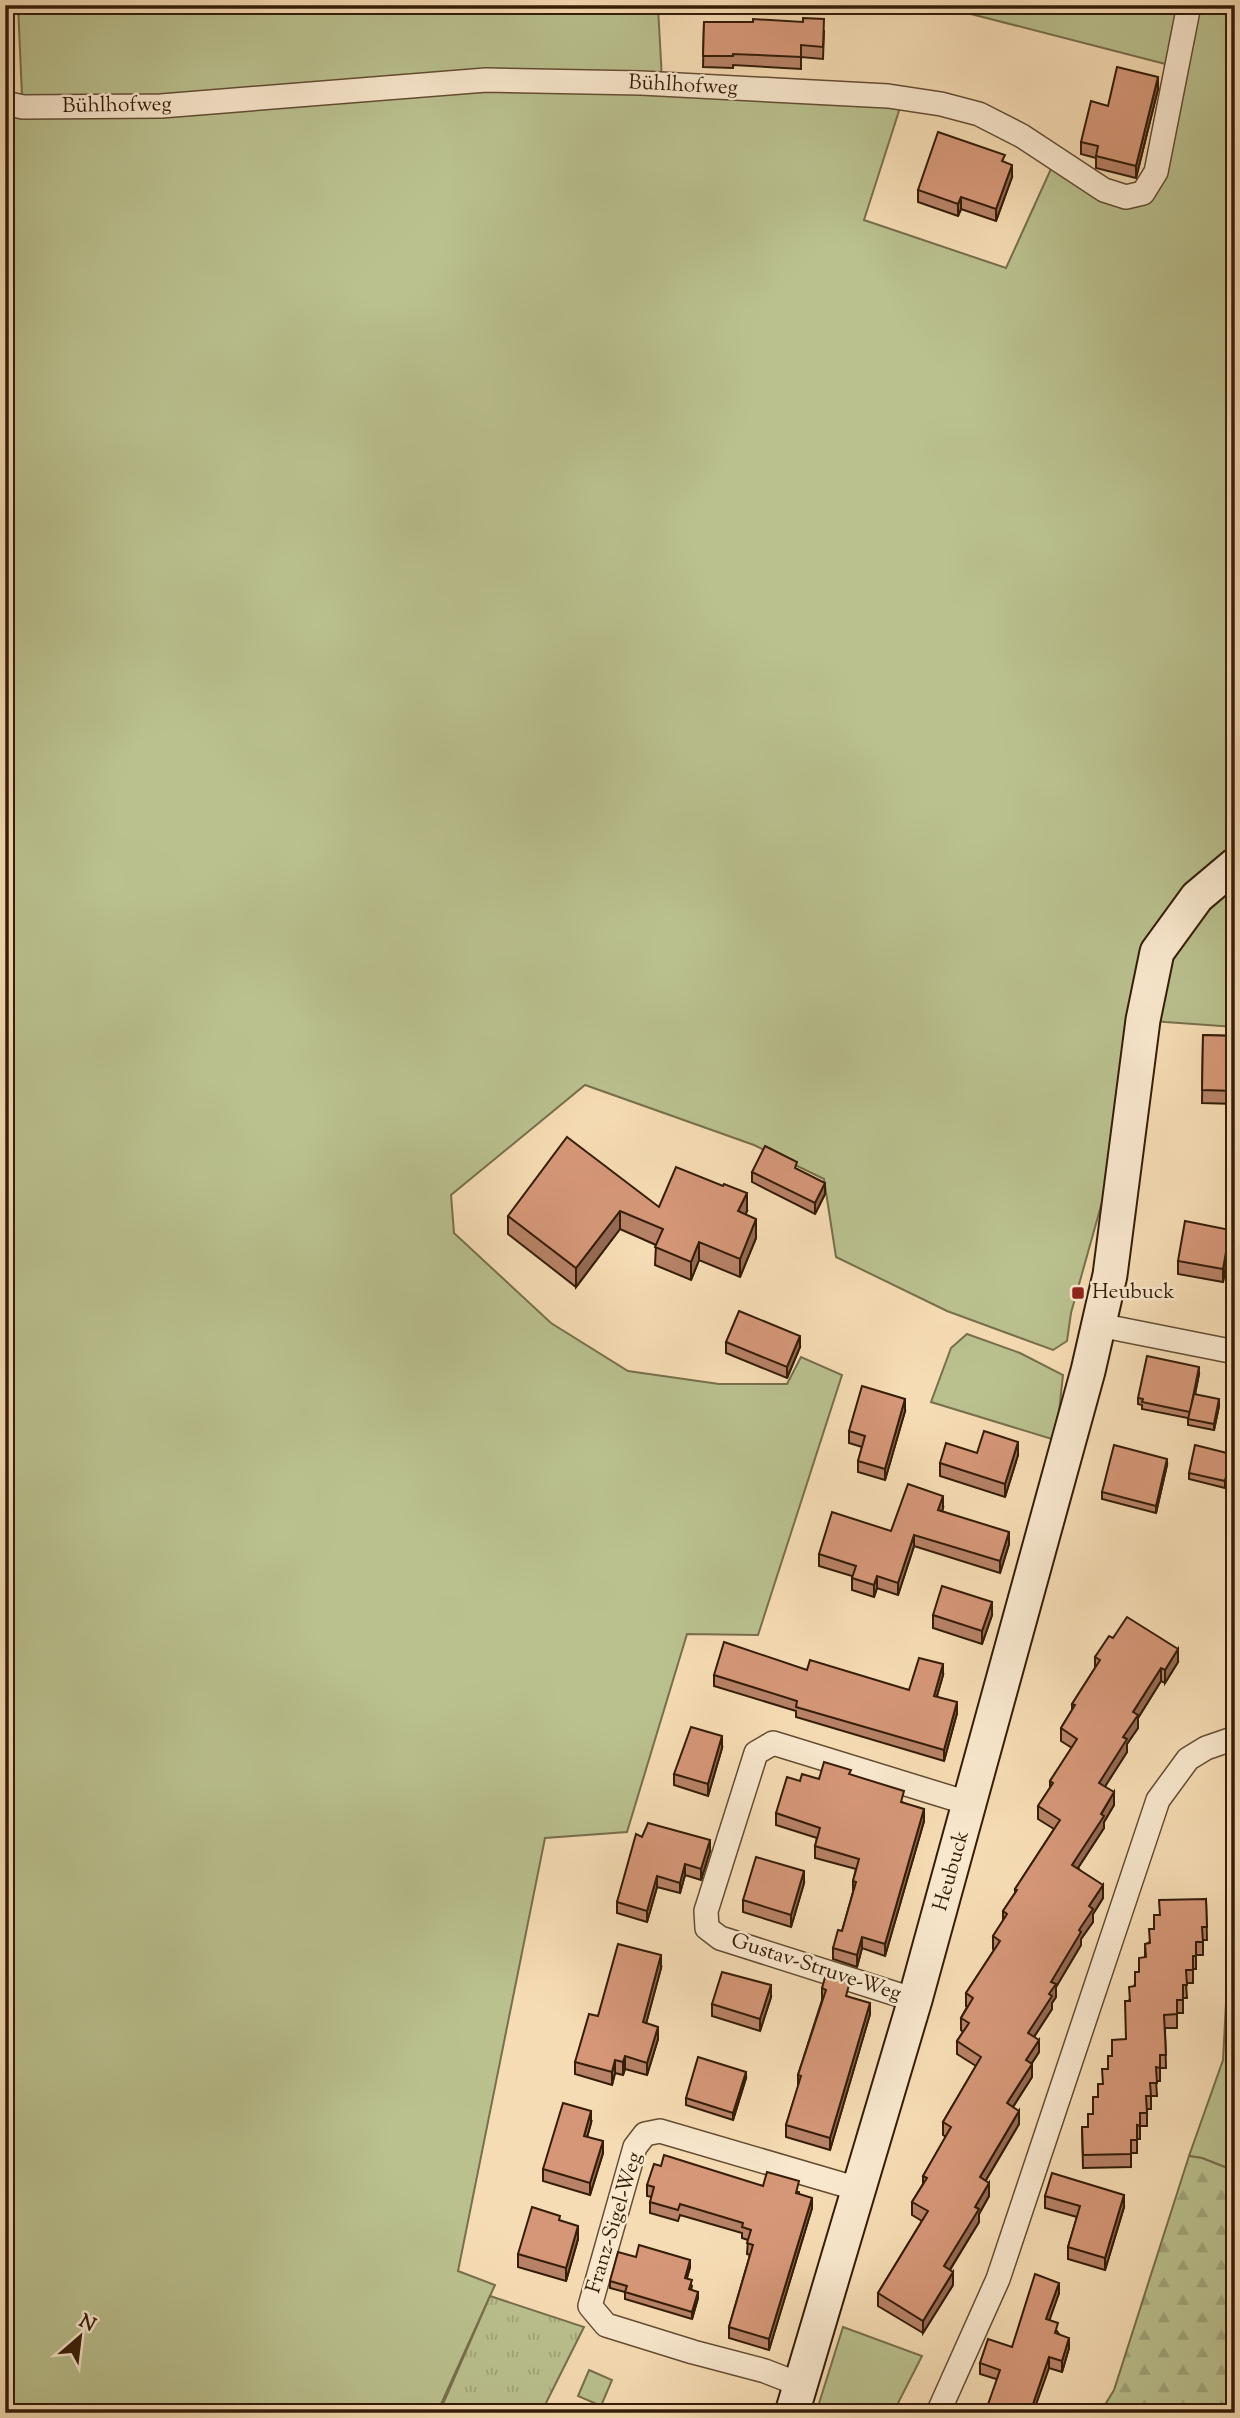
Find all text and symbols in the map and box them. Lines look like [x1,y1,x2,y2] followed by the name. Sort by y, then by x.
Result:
[628,68,738,104] street label: Bühlhofweg
[62,90,172,122] street label: Bühlhofweg
[1092,1278,1175,1308] place label: Heubuck
[1070,1285,1086,1301] marker: Heubuck
[926,1827,978,1915] street label: Heubuck
[727,1926,905,2010] street label: Gustav-Struve-Weg
[579,2149,651,2297] street label: Franz-Sigel-Weg
[46,2302,116,2372] north arrow
[74,2309,100,2340] text: N

